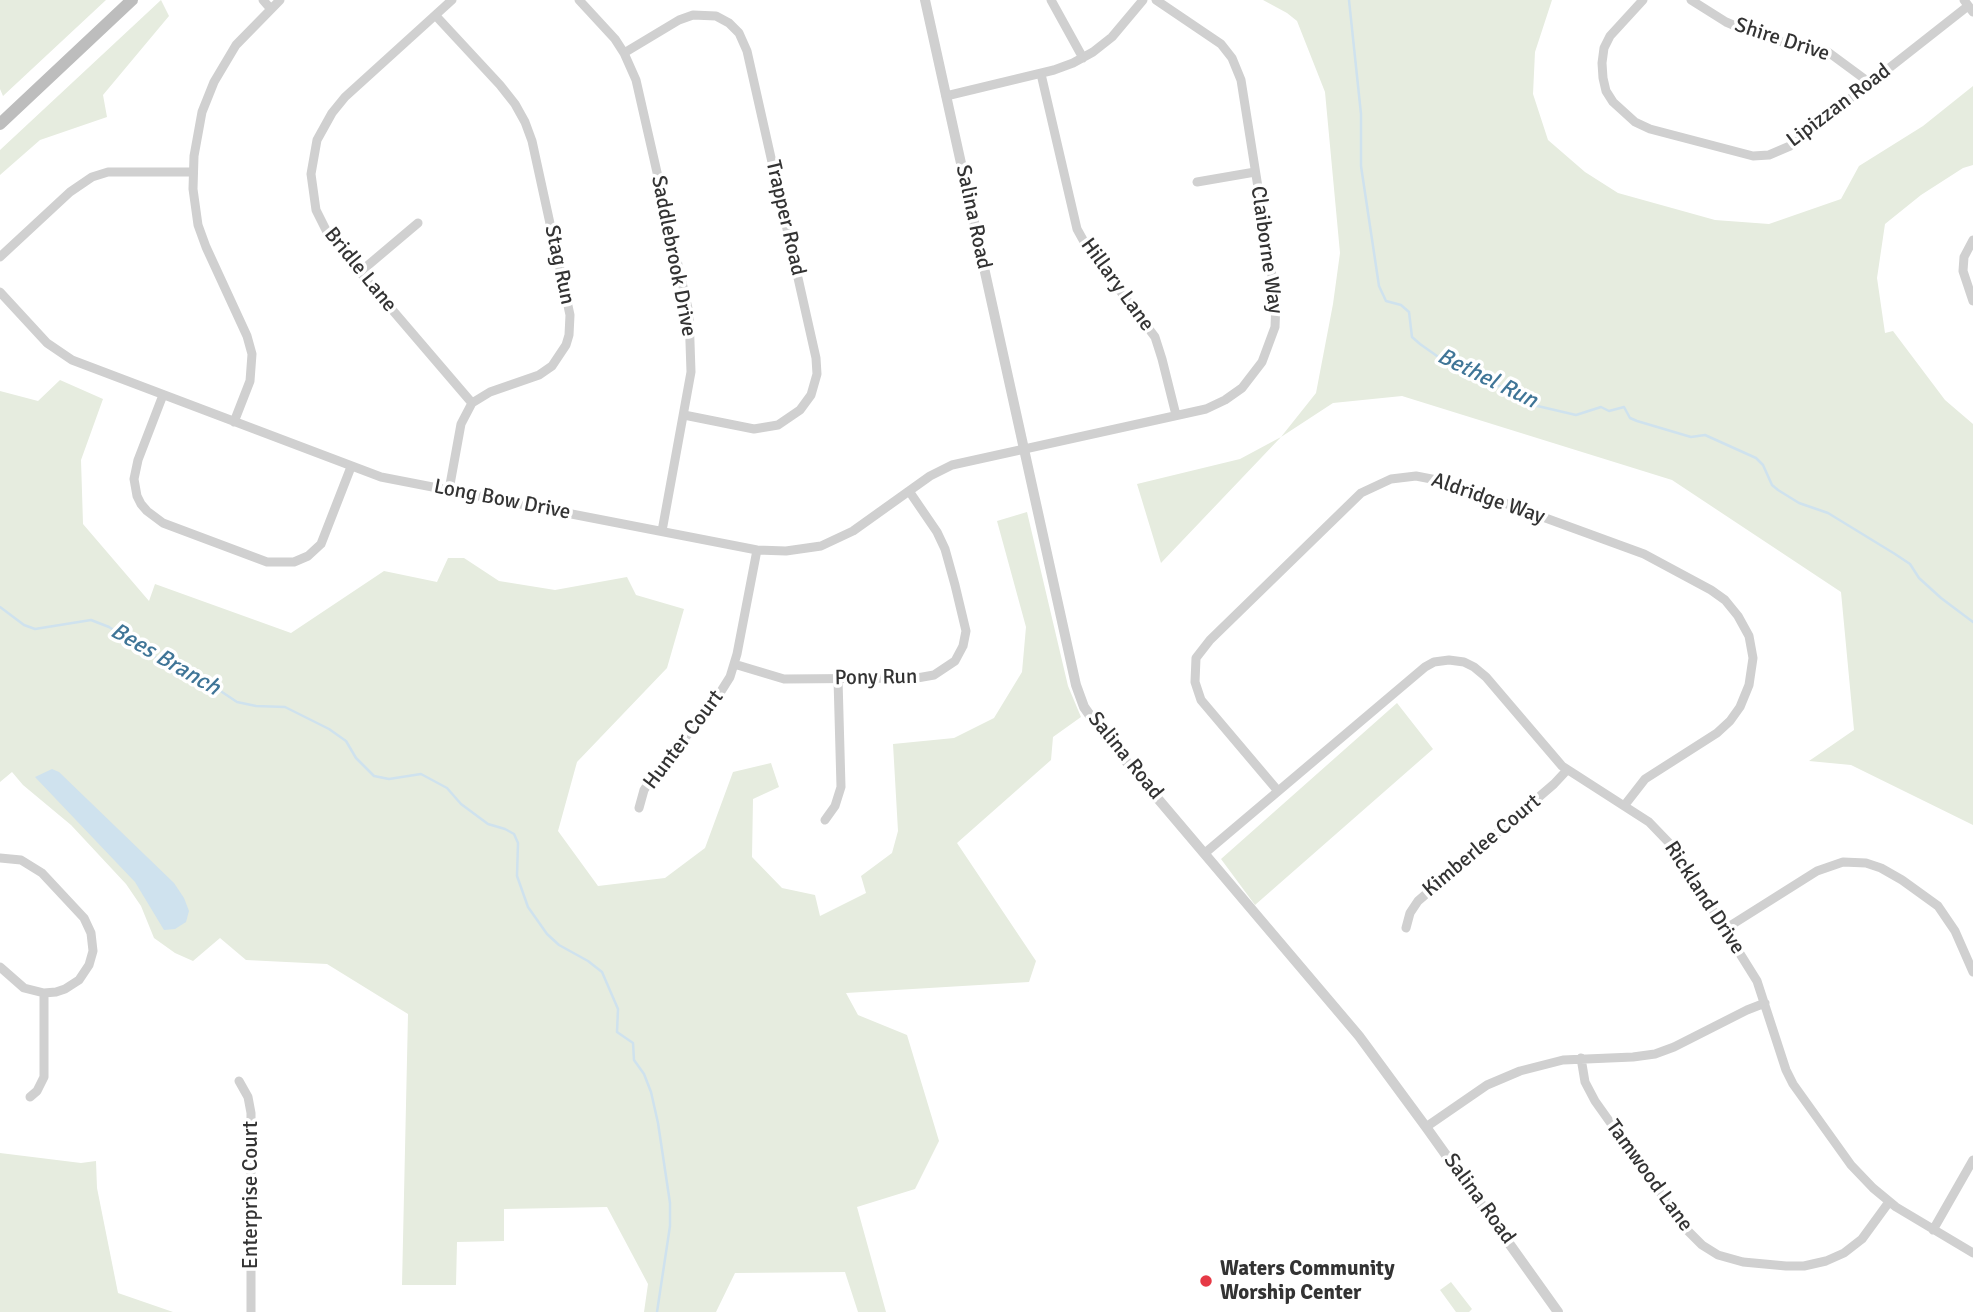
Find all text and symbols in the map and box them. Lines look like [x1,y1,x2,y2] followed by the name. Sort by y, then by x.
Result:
[1731,13,1833,67] street label: Shire Drive
[1782,59,1896,153] street label: Lipizzan Road
[759,158,811,278] street label: Trapper Road
[950,163,996,271] street label: Salina Road
[645,173,701,339] street label: Saddlebrook Drive
[1245,184,1287,316] street label: Claiborne Way
[318,223,402,317] street label: Bridle Lane
[538,223,580,307] street label: Stag Run
[1075,234,1159,336] street label: Hillary Lane
[1433,343,1541,415] water label: Bethel Run
[1428,468,1548,530] street label: Aldridge Way
[432,474,572,526] street label: Long Bow Drive
[105,618,225,702] water label: Bees Branch
[834,665,918,691] street label: Pony Run
[639,685,729,795] street label: Hunter Court
[1082,707,1168,805] street label: Salina Road
[1418,789,1546,903] street label: Kimberlee Court
[1658,837,1750,959] street label: Rickland Drive
[1600,1115,1698,1237] street label: Tamwood Lane
[238,1121,264,1269] street label: Enterprise Court
[1438,1149,1520,1249] street label: Salina Road
[1220,1256,1395,1306] place label: Waters Community Worship Center
[1198,1273,1214,1289] marker: Waters Community Worship Center

